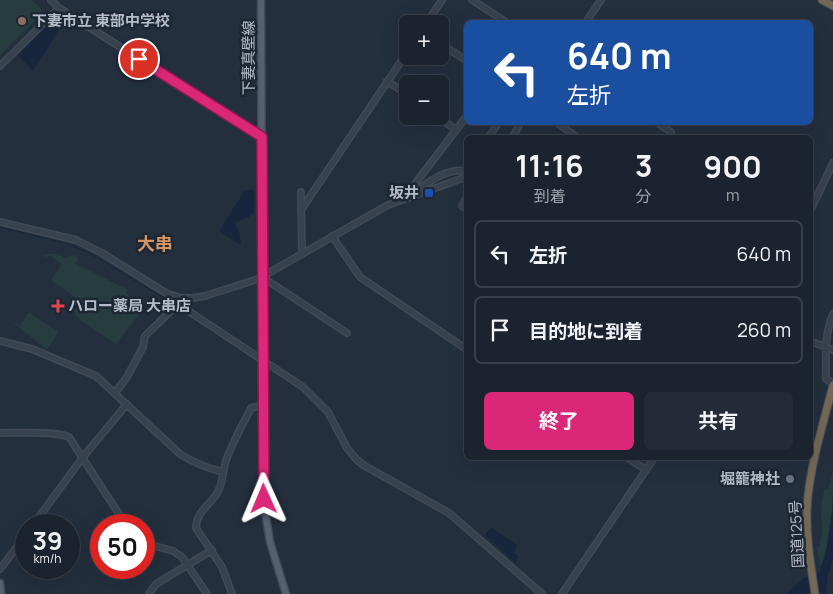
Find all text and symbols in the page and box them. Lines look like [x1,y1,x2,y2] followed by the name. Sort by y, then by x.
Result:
[32,10,170,31] place label: 下妻市立 東部中学校
[16,15,28,27] marker: 下妻市立 東部中学校
[399,15,449,125] map controls
[399,15,449,65] button: +
[238,20,259,96] street label: 下妻真壁線
[567,32,672,80] text: 640 m
[118,38,160,80] pin
[484,40,549,105] icon: left
[125,45,153,73] icon: arrive
[399,75,449,125] button: −
[567,80,611,110] text: 左折
[515,145,584,186] text: 11:16
[635,145,652,186] text: 3
[704,146,762,187] text: 900
[389,182,419,203] place label: 坂井
[726,184,739,206] text: m
[533,185,565,207] text: 到着
[636,185,652,207] text: 分
[423,187,435,199] marker: 坂井
[137,231,173,255] district label: 大串
[486,240,514,268] icon: left
[737,241,791,267] text: 640 m
[529,242,567,268] text: 左折
[68,295,191,316] place label: ハロー薬局 大串店
[52,300,64,312] marker: ハロー薬局 大串店
[486,316,514,344] icon: arrive
[737,317,791,343] text: 260 m
[529,318,643,344] text: 目的地に到着
[484,392,634,450] button: 終了
[644,392,793,450] button: 共有
[720,468,780,489] place label: 堀籠神社
[237,472,289,524] position arrow
[784,473,796,485] marker: 堀籠神社
[784,499,809,569] street label: 国道125号
[90,514,155,579] speed limit sign: 50
[32,523,63,558] text: 39
[34,550,61,567] text: km/h

